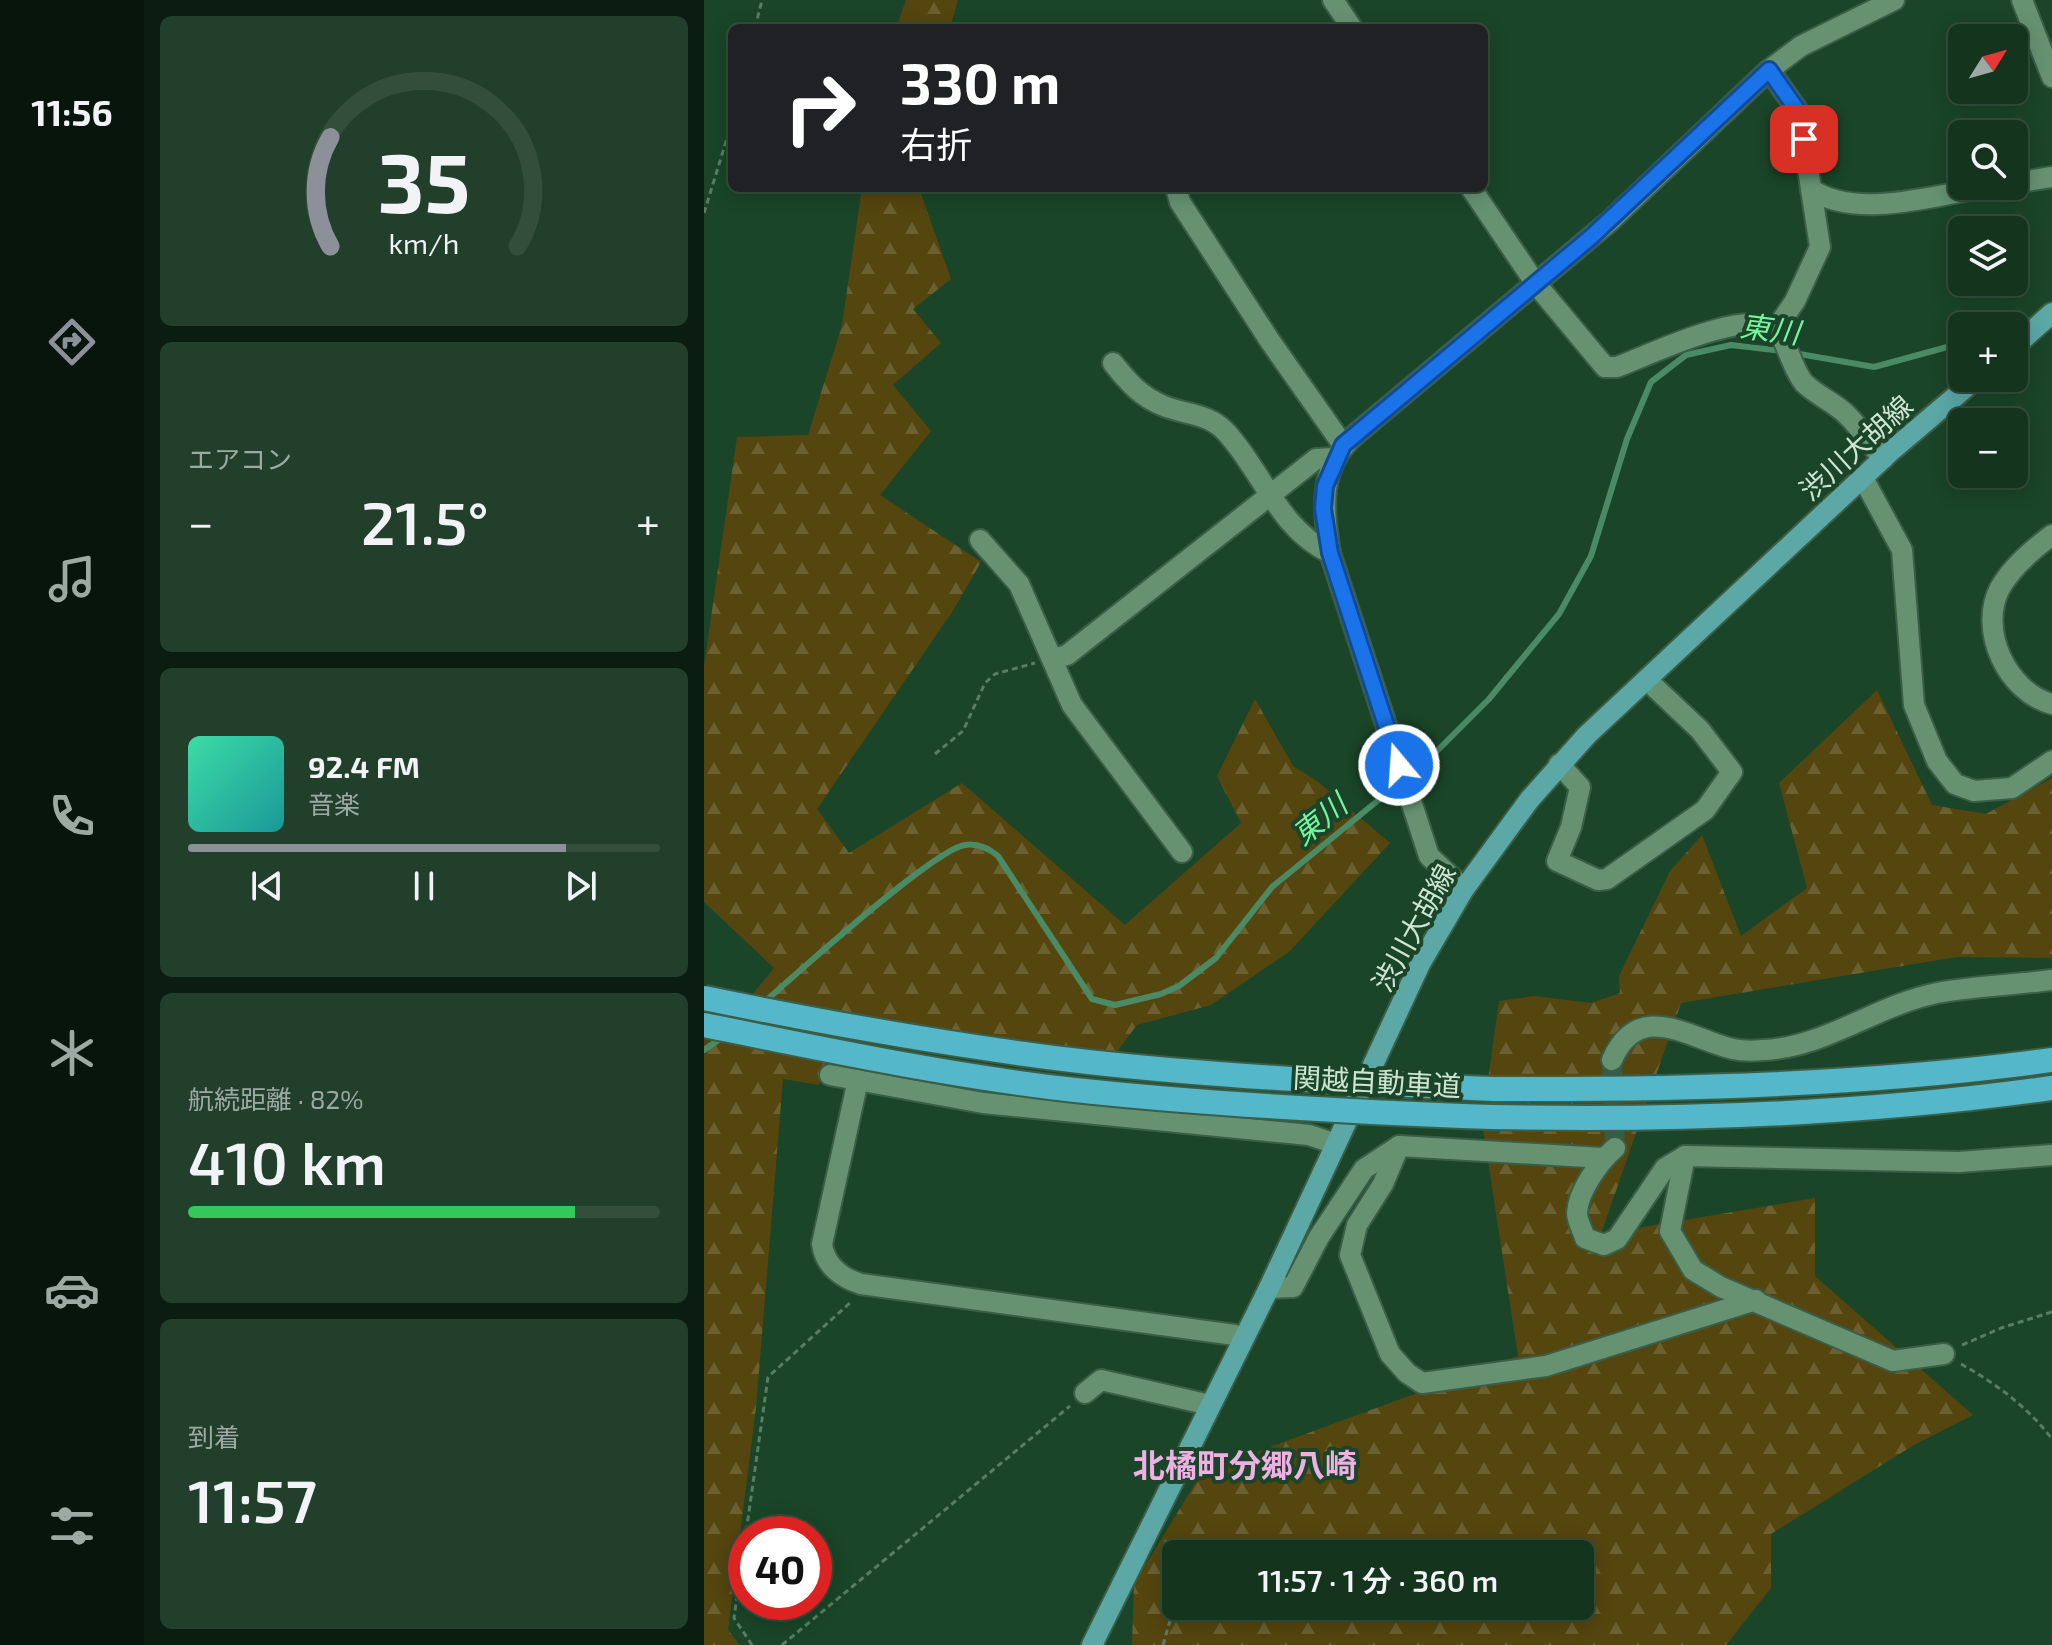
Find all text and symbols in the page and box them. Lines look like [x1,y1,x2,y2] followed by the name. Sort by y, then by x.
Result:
[1948,24,2028,104] north arrow
[1948,24,2028,488] map controls
[900,48,1060,115] text: 330 m
[768,56,872,160] icon: right
[31,90,113,133] text: 11:56
[1770,105,1838,173] pin
[1782,117,1826,161] icon: arrive
[1948,120,2028,200] button: search
[900,122,972,165] text: 右折
[377,129,471,229] text: 35
[1948,216,2028,296] button: layers
[389,225,459,260] text: km/h
[1738,306,1805,350] water label: 東川
[1948,312,2028,392] button: +
[44,314,100,370] icon: directions
[1792,388,1919,507] street label: 渋川大胡線
[1948,408,2028,488] button: −
[188,443,292,474] text: エアコン
[361,485,489,557] text: 21.5°
[188,495,214,548] text: −
[636,495,660,548] text: +
[44,551,100,607] icon: music
[1357,723,1441,807] position arrow
[308,748,420,784] text: 92.4 FM
[1284,784,1356,851] water label: 東川
[44,788,100,844] icon: phone
[308,788,360,819] text: 音楽
[1364,858,1462,997] street label: 渋川大胡線
[245,864,289,908] icon: previous
[402,864,446,908] icon: pause
[559,864,603,908] icon: next
[44,1025,100,1081] icon: climate
[1292,1060,1462,1102] street label: 関越自動車道
[188,1083,363,1114] text: 航続距離 · 82%
[188,1125,386,1197] text: 410 km
[44,1262,100,1318] icon: car
[188,1421,240,1452] text: 到着
[1133,1445,1357,1483] district label: 北橘町分郷八崎
[188,1463,317,1535] text: 11:57
[44,1498,100,1554] icon: filters
[728,1516,832,1620] speed limit sign: 40
[1258,1562,1498,1598] text: 11:57 · 1 分 · 360 m

